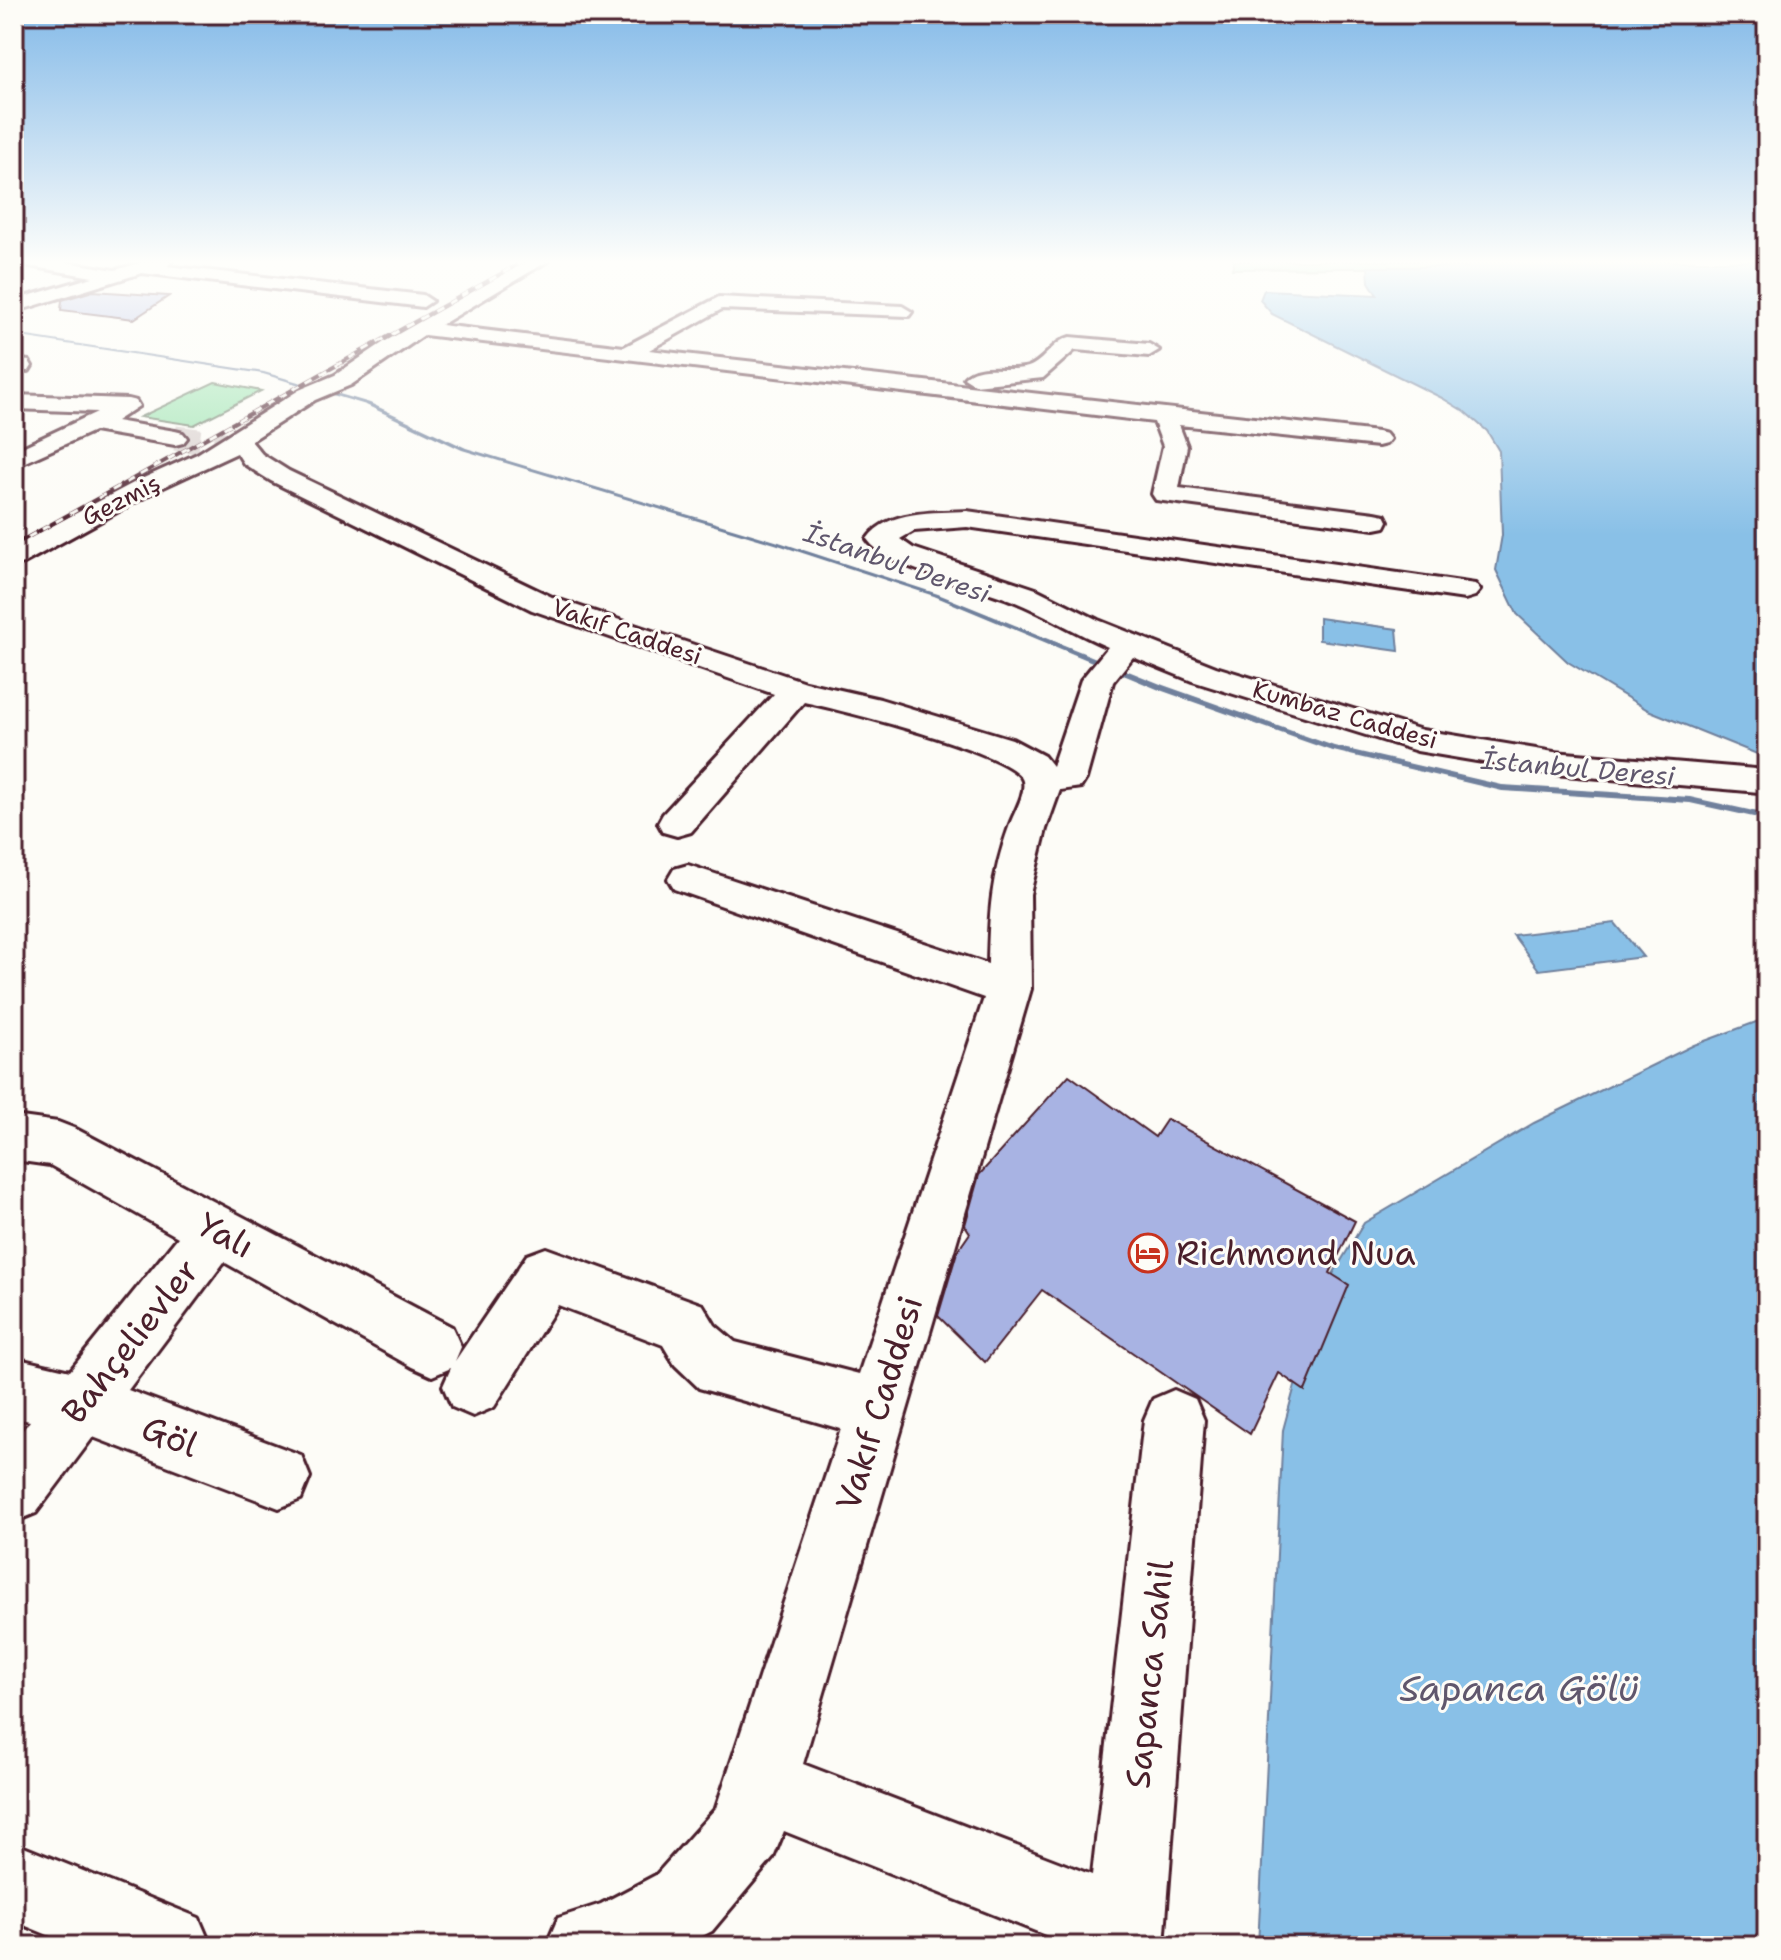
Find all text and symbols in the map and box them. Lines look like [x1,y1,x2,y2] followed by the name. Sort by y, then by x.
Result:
[76,467,166,533] street label: Gezmiş
[799,514,995,611] water label: İstanbul Deresi
[548,591,706,673] street label: Vakıf Caddesi
[1249,673,1441,757] street label: Kumbaz Caddesi
[1479,742,1677,793] water label: İstanbul Deresi
[190,1201,262,1269] street label: Yalı
[1176,1230,1416,1276] place label: Richmond Nua
[1127,1232,1169,1274] hotel icon: Richmond Nua
[51,1249,209,1433] street label: Bahçelievler
[825,1290,933,1516] street label: Vakıf Caddesi
[135,1404,205,1468] street label: Göl
[1114,1557,1184,1791] street label: Sapanca Sahil
[1399,1664,1639,1713] water label: Sapanca Gölü

